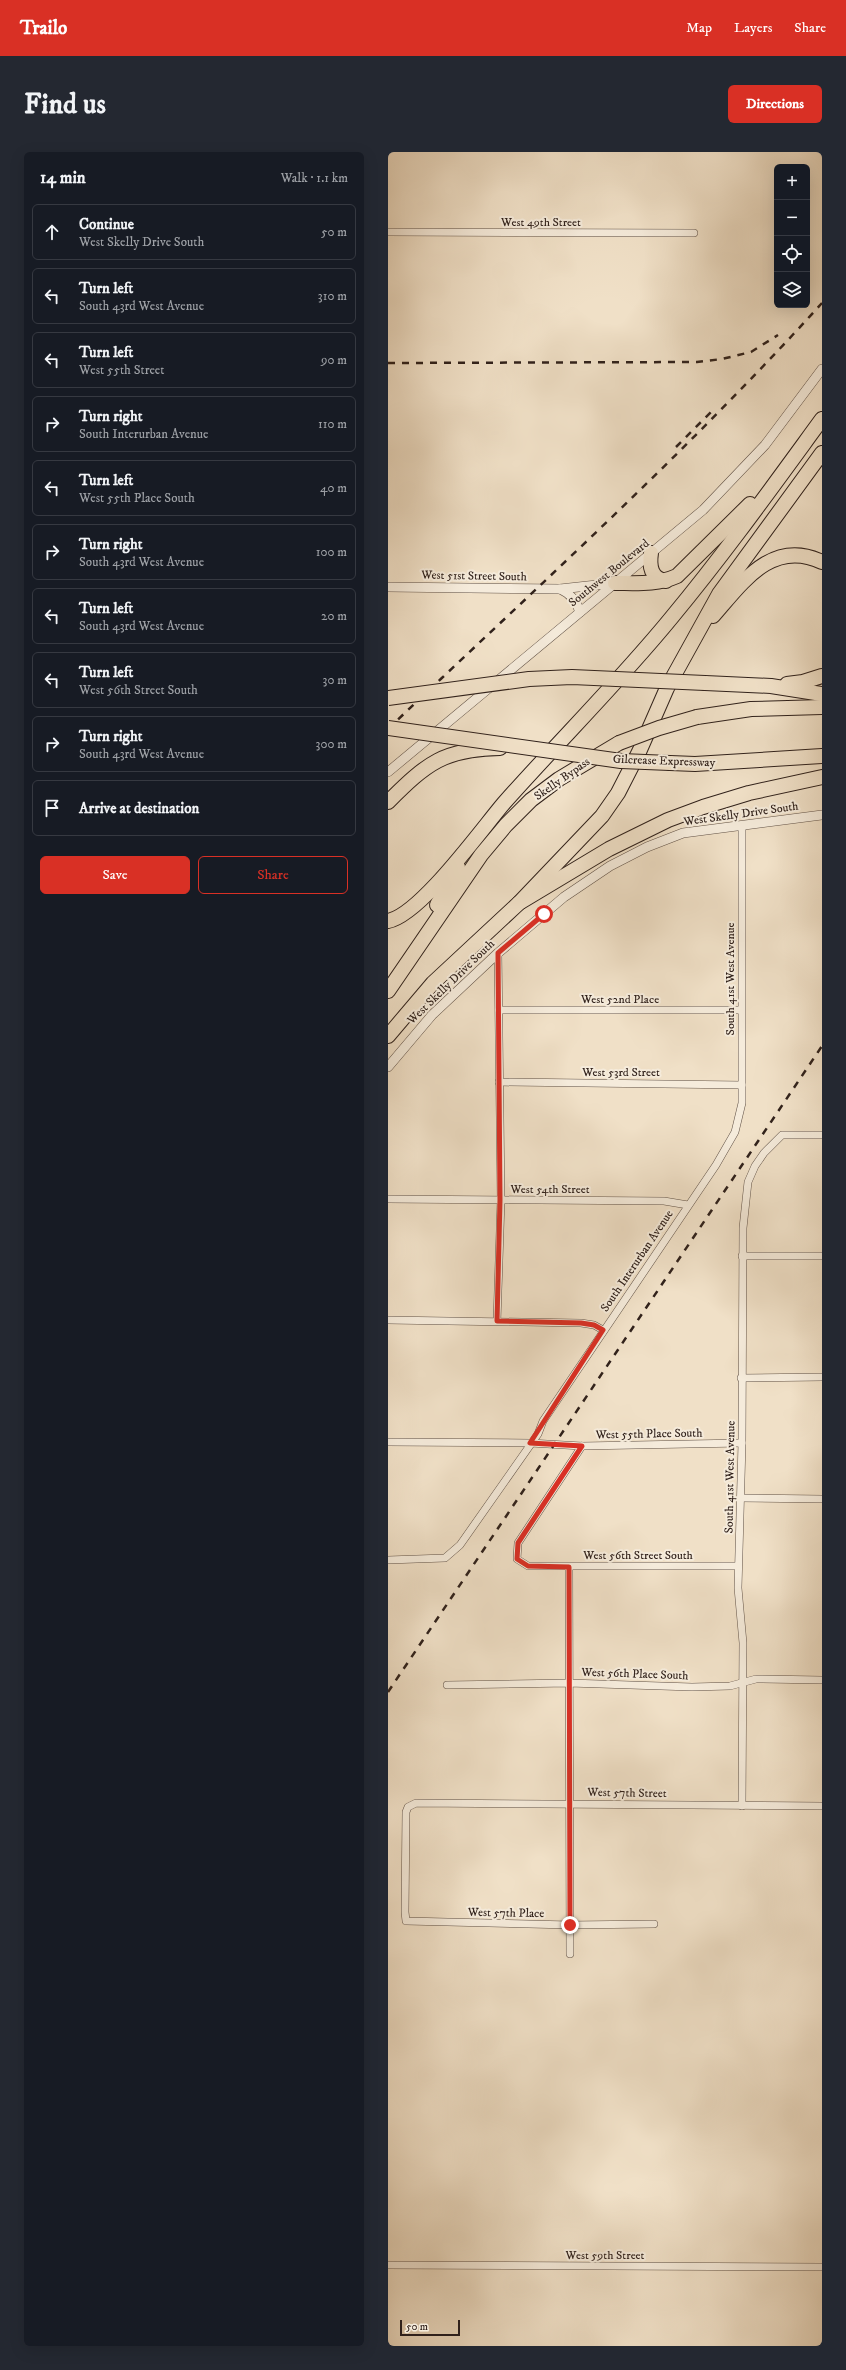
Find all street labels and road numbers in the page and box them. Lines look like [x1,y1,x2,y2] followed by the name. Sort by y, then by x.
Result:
[500,215,581,230] street label: West 49th Street
[566,536,652,610] street label: Southwest Boulevard
[420,568,528,584] street label: West 51st Street South
[613,752,716,770] street label: Gilcrease Expressway
[531,754,593,804] street label: Skelly Bypass
[682,798,800,830] street label: West Skelly Drive South
[723,923,738,1035] street label: South 41st West Avenue
[403,936,498,1028] street label: West Skelly Drive South
[580,992,659,1007] street label: West 52nd Place
[581,1065,660,1080] street label: West 53rd Street
[509,1182,590,1197] street label: West 54th Street
[597,1207,677,1315] street label: South Interurban Avenue
[722,1420,738,1534] street label: South 41st West Avenue
[594,1426,703,1442] street label: West 55th Place South
[582,1548,694,1563] street label: West 56th Street South
[580,1665,689,1683] street label: West 56th Place South
[586,1785,667,1801] street label: West 57th Street
[467,1905,544,1921] street label: West 57th Place
[565,2248,645,2263] street label: West 59th Street

